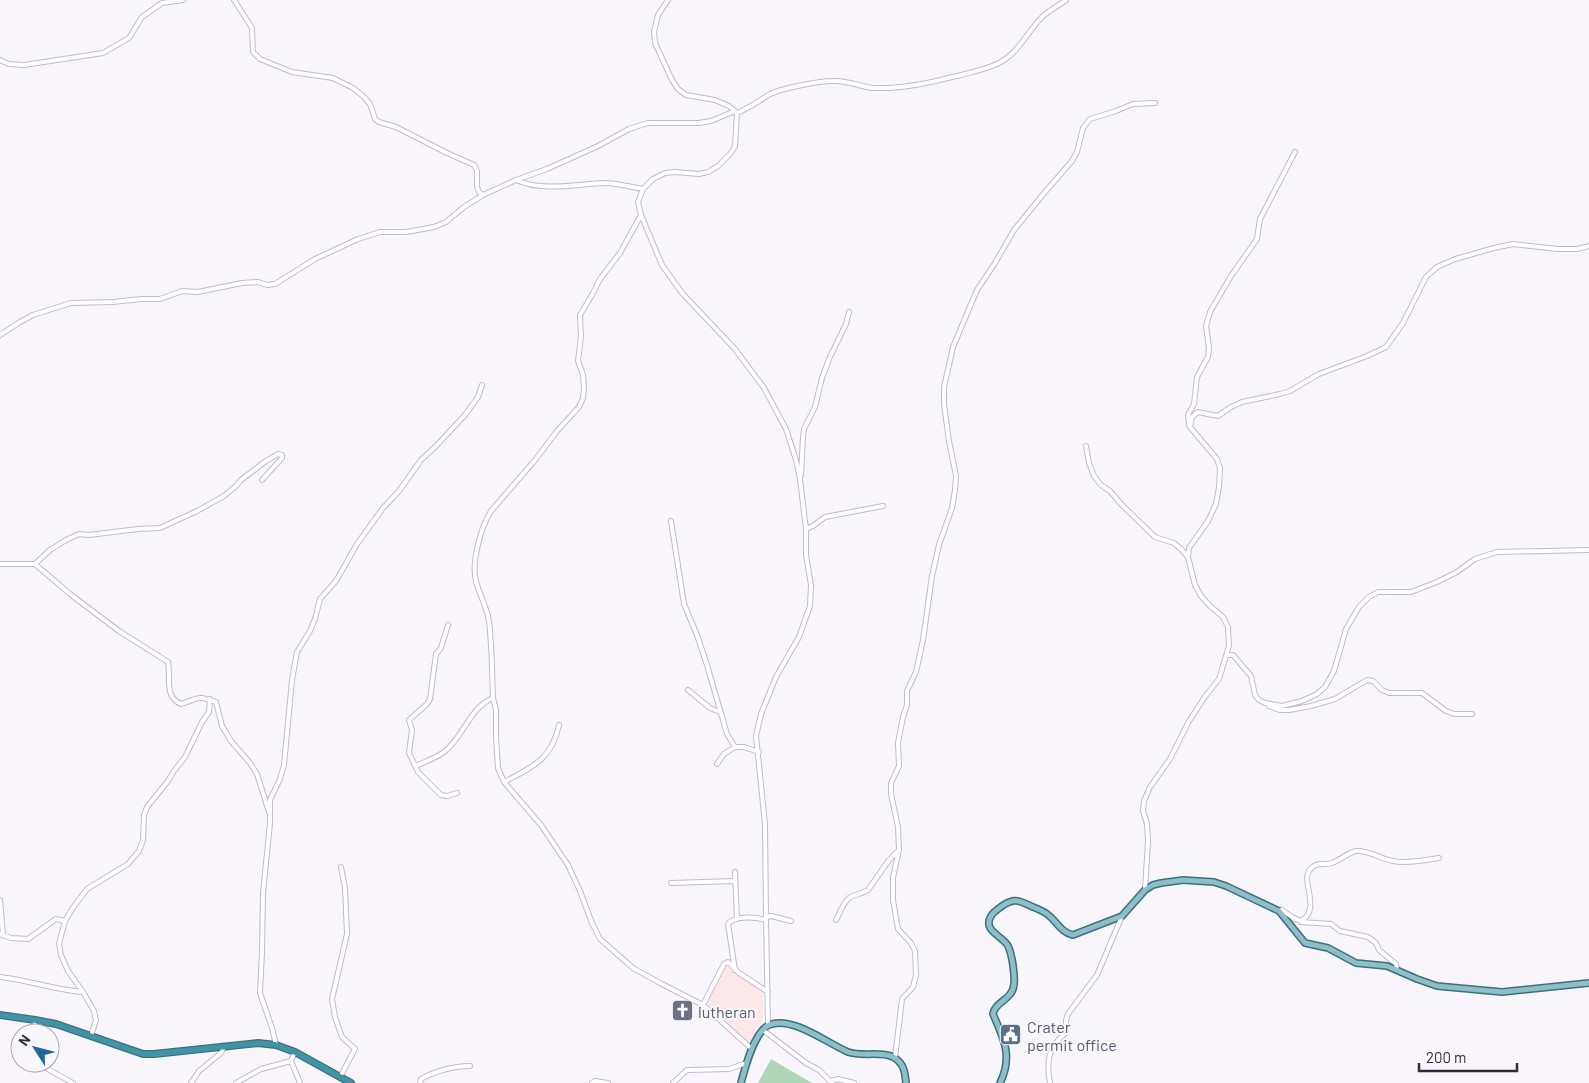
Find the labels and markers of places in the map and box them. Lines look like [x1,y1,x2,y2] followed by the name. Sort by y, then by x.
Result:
[670,999,694,1023] church icon: lutheran
[698,1002,756,1021] place label: lutheran
[1027,1017,1117,1054] place label: Crater permit office
[999,1023,1023,1047] public building icon: Crater permit office

